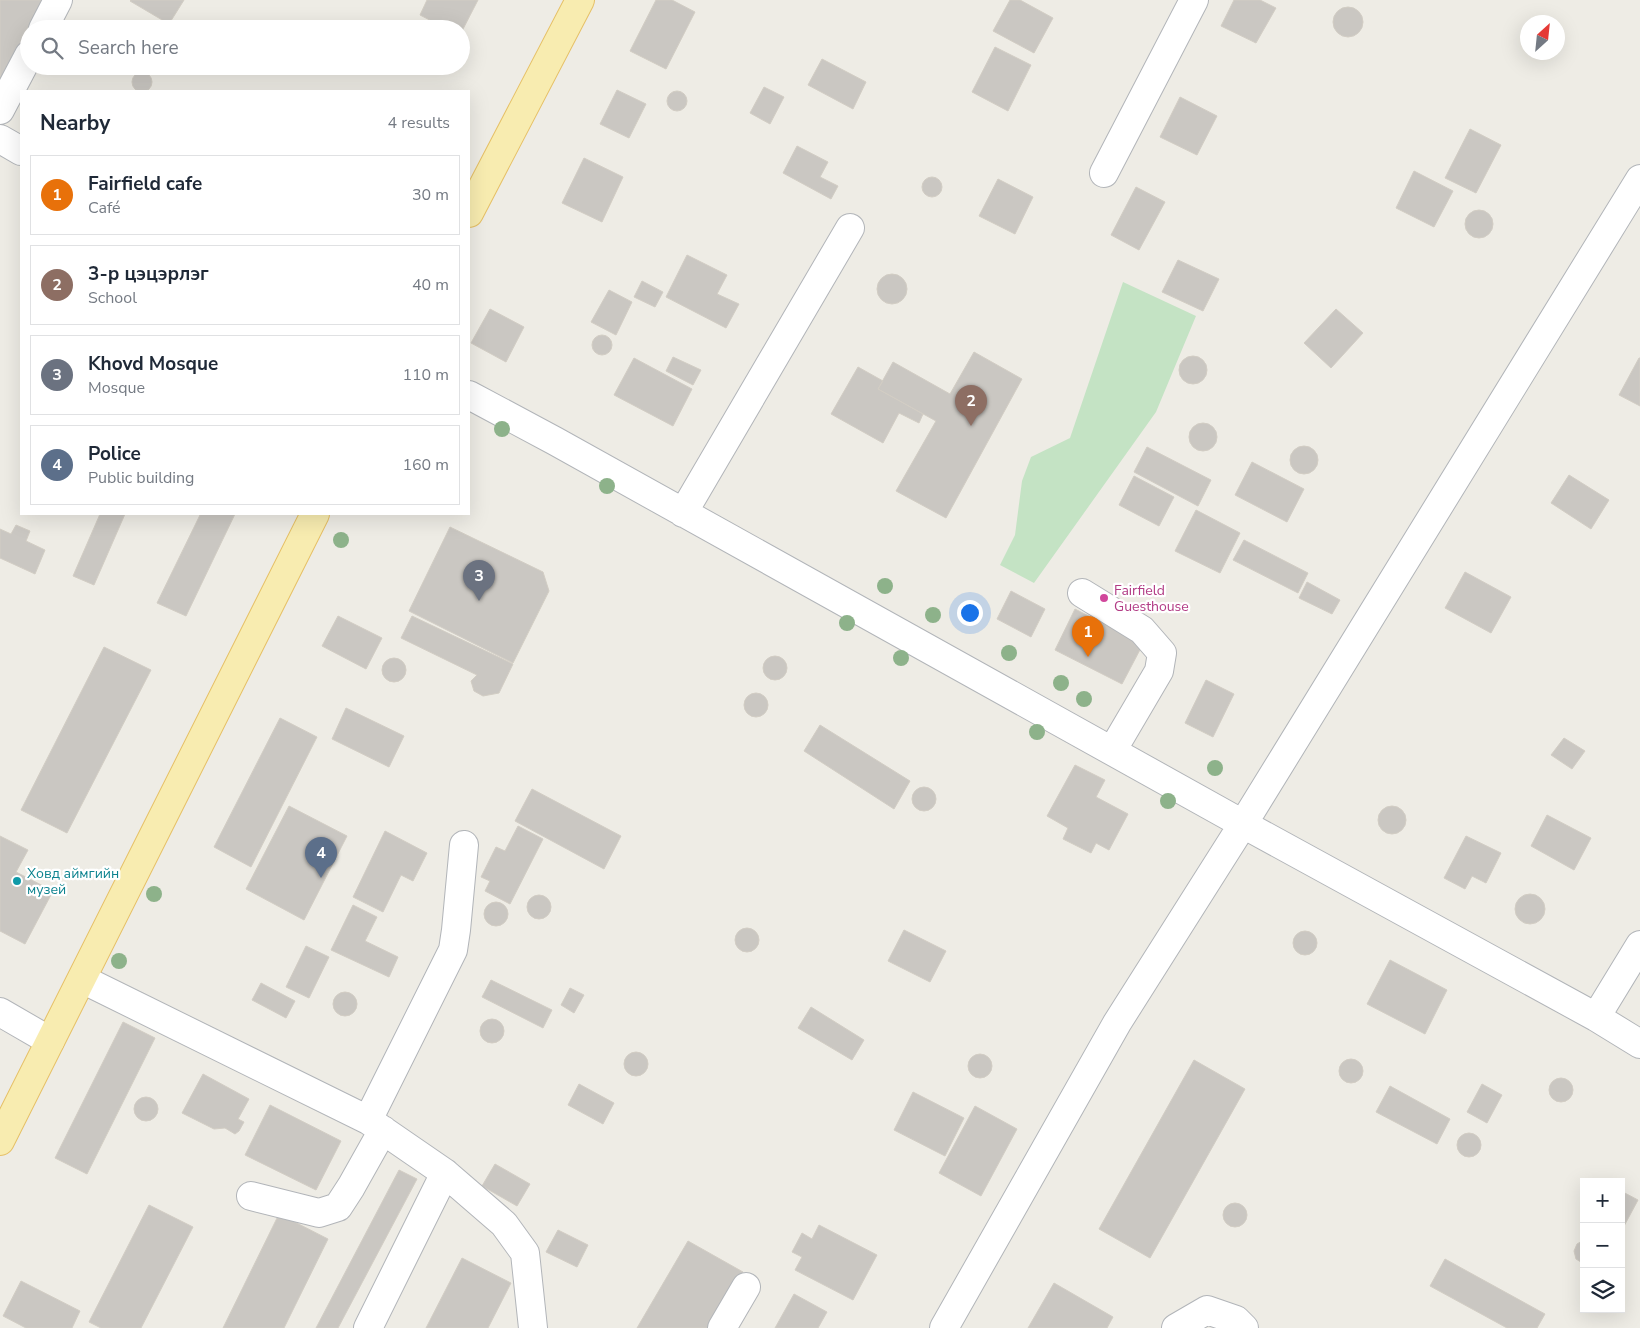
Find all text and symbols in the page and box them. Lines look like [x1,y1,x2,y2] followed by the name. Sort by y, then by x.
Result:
[1520,15,1565,60] north arrow
[20,20,470,75] search box
[38,34,66,62] icon: search
[78,35,179,61] text: Search here
[40,109,110,137] text: Nearby
[388,112,450,134] text: 4 results
[88,171,202,197] text: Fairfield cafe
[52,184,62,206] text: 1
[412,184,449,206] text: 30 m
[88,197,121,219] text: Café
[88,261,209,287] text: 3-р цэцэрлэг
[52,274,62,296] text: 2
[412,274,449,296] text: 40 m
[88,287,137,309] text: School
[88,351,218,377] text: Khovd Mosque
[52,364,62,386] text: 3
[402,364,449,386] text: 110 m
[88,377,145,399] text: Mosque
[955,385,987,426] pin: 2
[88,441,141,467] text: Police
[52,454,62,476] text: 4
[402,454,449,476] text: 160 m
[88,467,194,489] text: Public building
[463,560,495,601] pin: 3
[1114,581,1189,616] place label: Fairfield Guesthouse
[1098,592,1110,604] marker: Fairfield Guesthouse
[957,600,983,626] your location
[1072,616,1104,657] pin: 1
[305,837,337,878] pin: 4
[27,864,119,899] place label: Ховд аймгийн музей
[11,875,23,887] marker: Ховд аймгийн музей
[1580,1178,1625,1313] map controls
[1580,1178,1625,1223] button: +
[1580,1223,1625,1268] button: −
[1580,1268,1625,1313] button: layers

